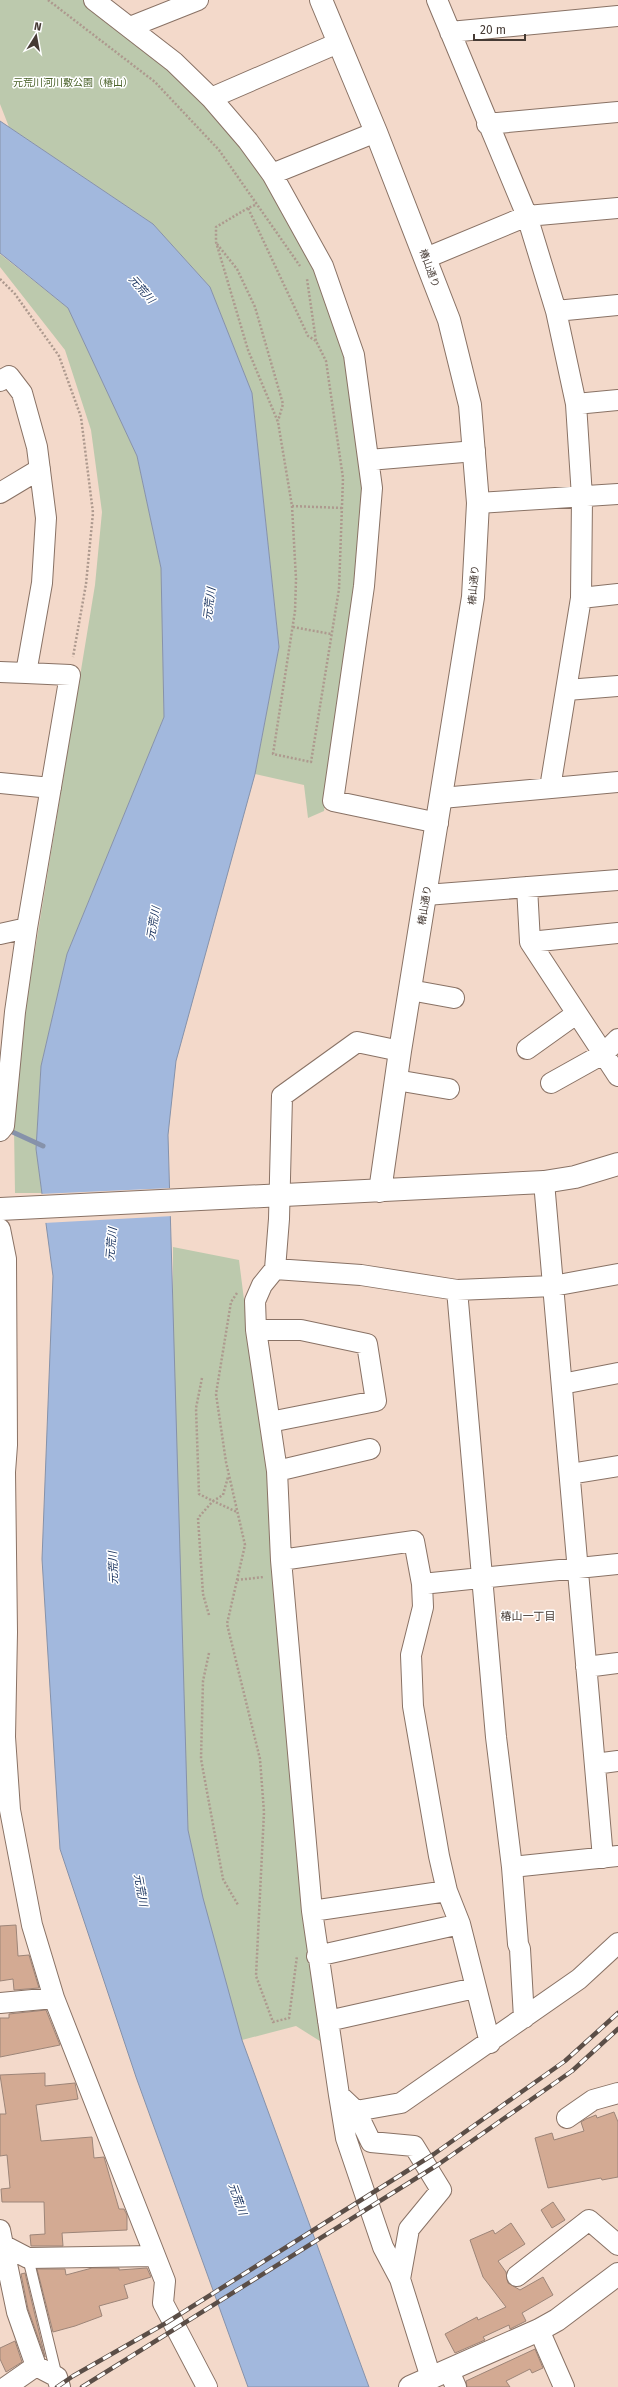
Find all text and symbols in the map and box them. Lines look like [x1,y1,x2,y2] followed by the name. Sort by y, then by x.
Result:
[16,16,56,56] north arrow
[474,16,525,42] scale bar
[33,20,43,34] text: N
[480,23,506,37] text: 20 m
[13,77,133,89] park label: 元荒川河川敷公園（椿山）
[417,247,442,289] street label: 椿山通り
[126,273,158,307] water label: 元荒川
[466,565,482,606] street label: 椿山通り
[201,586,218,621] water label: 元荒川
[416,884,434,926] street label: 椿山通り
[144,905,163,940] water label: 元荒川
[104,1226,119,1261] water label: 元荒川
[106,1550,121,1585] water label: 元荒川
[501,1610,556,1623] district label: 椿山一丁目
[131,1873,150,1908] water label: 元荒川
[226,2181,250,2218] water label: 元荒川

